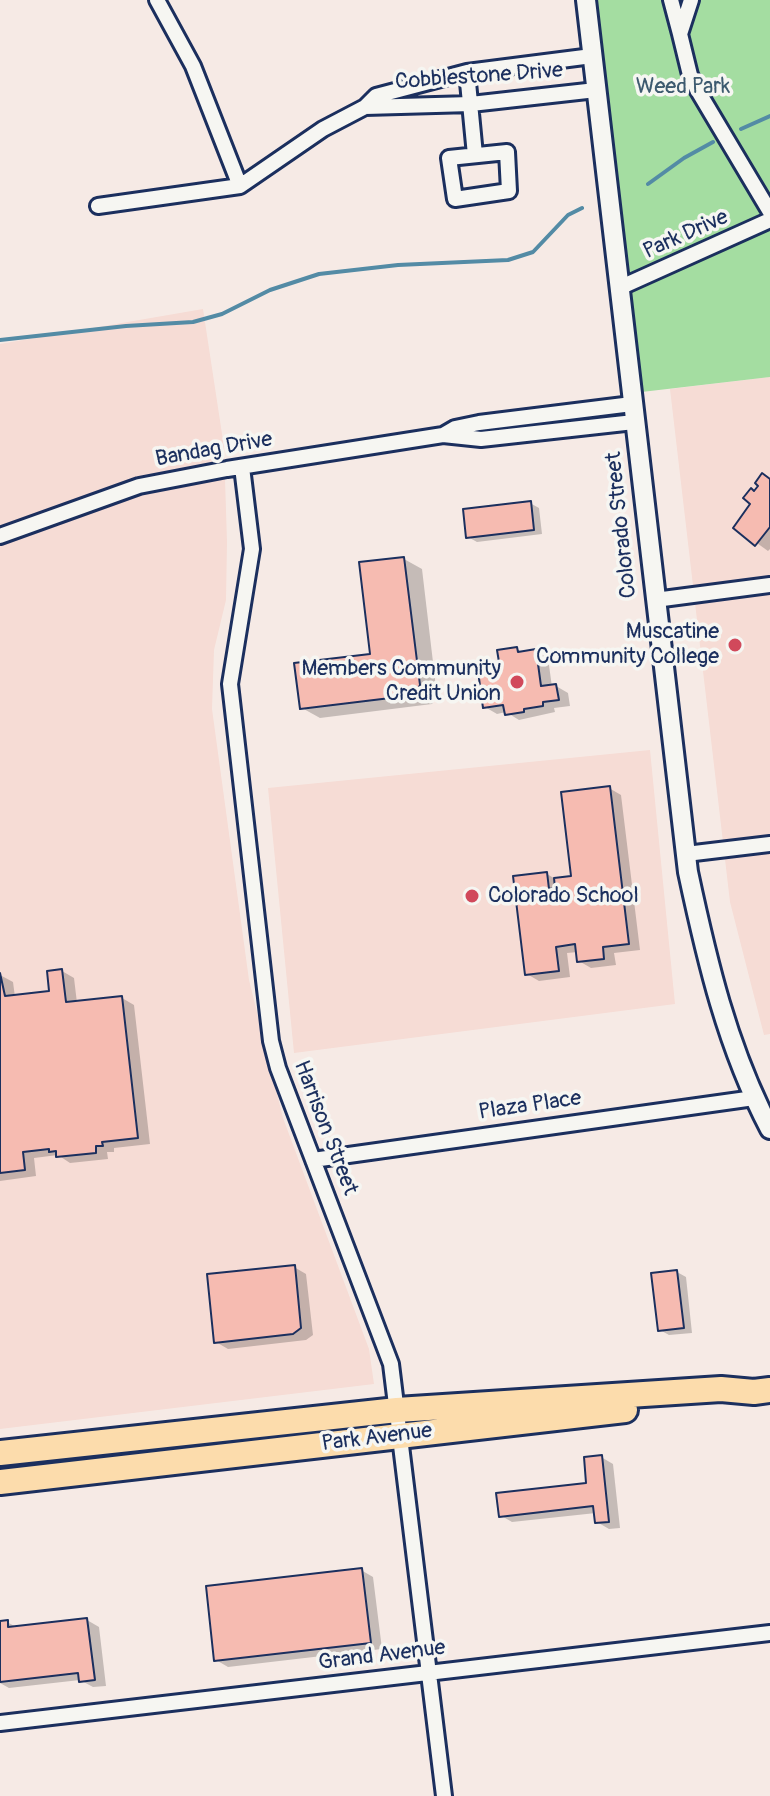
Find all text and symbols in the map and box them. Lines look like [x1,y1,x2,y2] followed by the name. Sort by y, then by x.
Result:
[394,58,564,96] street label: Cobblestone Drive
[636,74,730,100] park label: Weed Park
[639,205,733,265] street label: Park Drive
[153,427,275,473] street label: Bandag Drive
[601,450,643,600] street label: Colorado Street
[536,619,719,670] place label: Muscatine Community College
[726,636,744,654] marker: Muscatine Community College
[301,656,501,708] place label: Members Community Credit Union
[508,673,526,691] marker: Members Community Credit Union
[488,883,639,909] place label: Colorado School
[463,887,481,905] marker: Colorado School
[287,1057,363,1199] street label: Harrison Street
[477,1086,583,1126] street label: Plaza Place
[320,1418,434,1458] street label: Park Avenue
[317,1635,447,1677] street label: Grand Avenue

